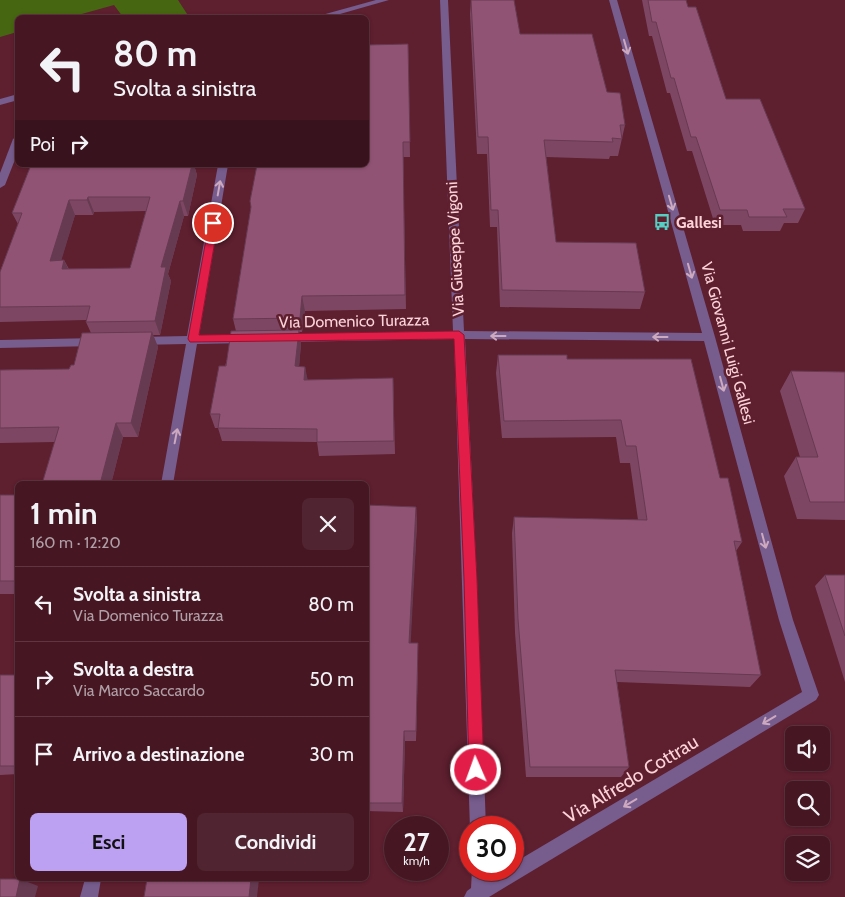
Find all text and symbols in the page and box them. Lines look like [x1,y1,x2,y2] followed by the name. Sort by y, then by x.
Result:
[113,32,197,75] text: 80 m
[30,35,95,100] icon: left
[622,38,632,54] one-way arrow
[113,75,256,102] text: Svolta a sinistra
[65,130,93,158] icon: right
[30,133,55,156] text: Poi
[215,180,225,196] one-way arrow
[442,181,468,317] street label: Via Giuseppe Vigoni
[667,195,676,211] one-way arrow
[192,202,234,244] pin
[199,209,227,237] icon: arrive
[652,212,672,232] bus stop icon: Gallesi
[676,213,722,232] place label: Gallesi
[697,260,759,426] street label: Via Giovanni Luigi Gallesi
[686,262,696,278] one-way arrow
[279,310,430,332] street label: Via Domenico Turazza
[490,331,506,341] one-way arrow
[652,332,668,342] one-way arrow
[717,376,727,392] one-way arrow
[171,428,181,444] one-way arrow
[30,495,98,532] text: 1 min
[302,498,354,550] button: close
[760,532,770,548] one-way arrow
[30,533,121,552] text: 160 m · 12:20
[73,583,201,606] text: Svolta a sinistra
[30,590,58,618] icon: left
[308,593,354,616] text: 80 m
[73,606,223,625] text: Via Domenico Turazza
[73,658,194,681] text: Svolta a destra
[30,665,58,693] icon: right
[310,668,354,691] text: 50 m
[73,681,205,700] text: Via Marco Saccardo
[762,715,776,725] one-way arrow
[785,726,830,881] map controls
[785,726,830,771] button: sound
[560,730,702,828] street label: Via Alfredo Cottrau
[30,740,58,768] icon: arrive
[73,743,244,766] text: Arrivo a destinazione
[310,743,354,766] text: 30 m
[449,743,501,795] position arrow
[785,781,830,826] button: search
[623,799,637,809] one-way arrow
[30,813,187,871] button: Esci
[197,813,354,871] button: Condividi
[459,816,524,881] speed limit sign: 30
[404,827,429,857] text: 27
[785,836,830,881] button: layers
[403,853,430,868] text: km/h

